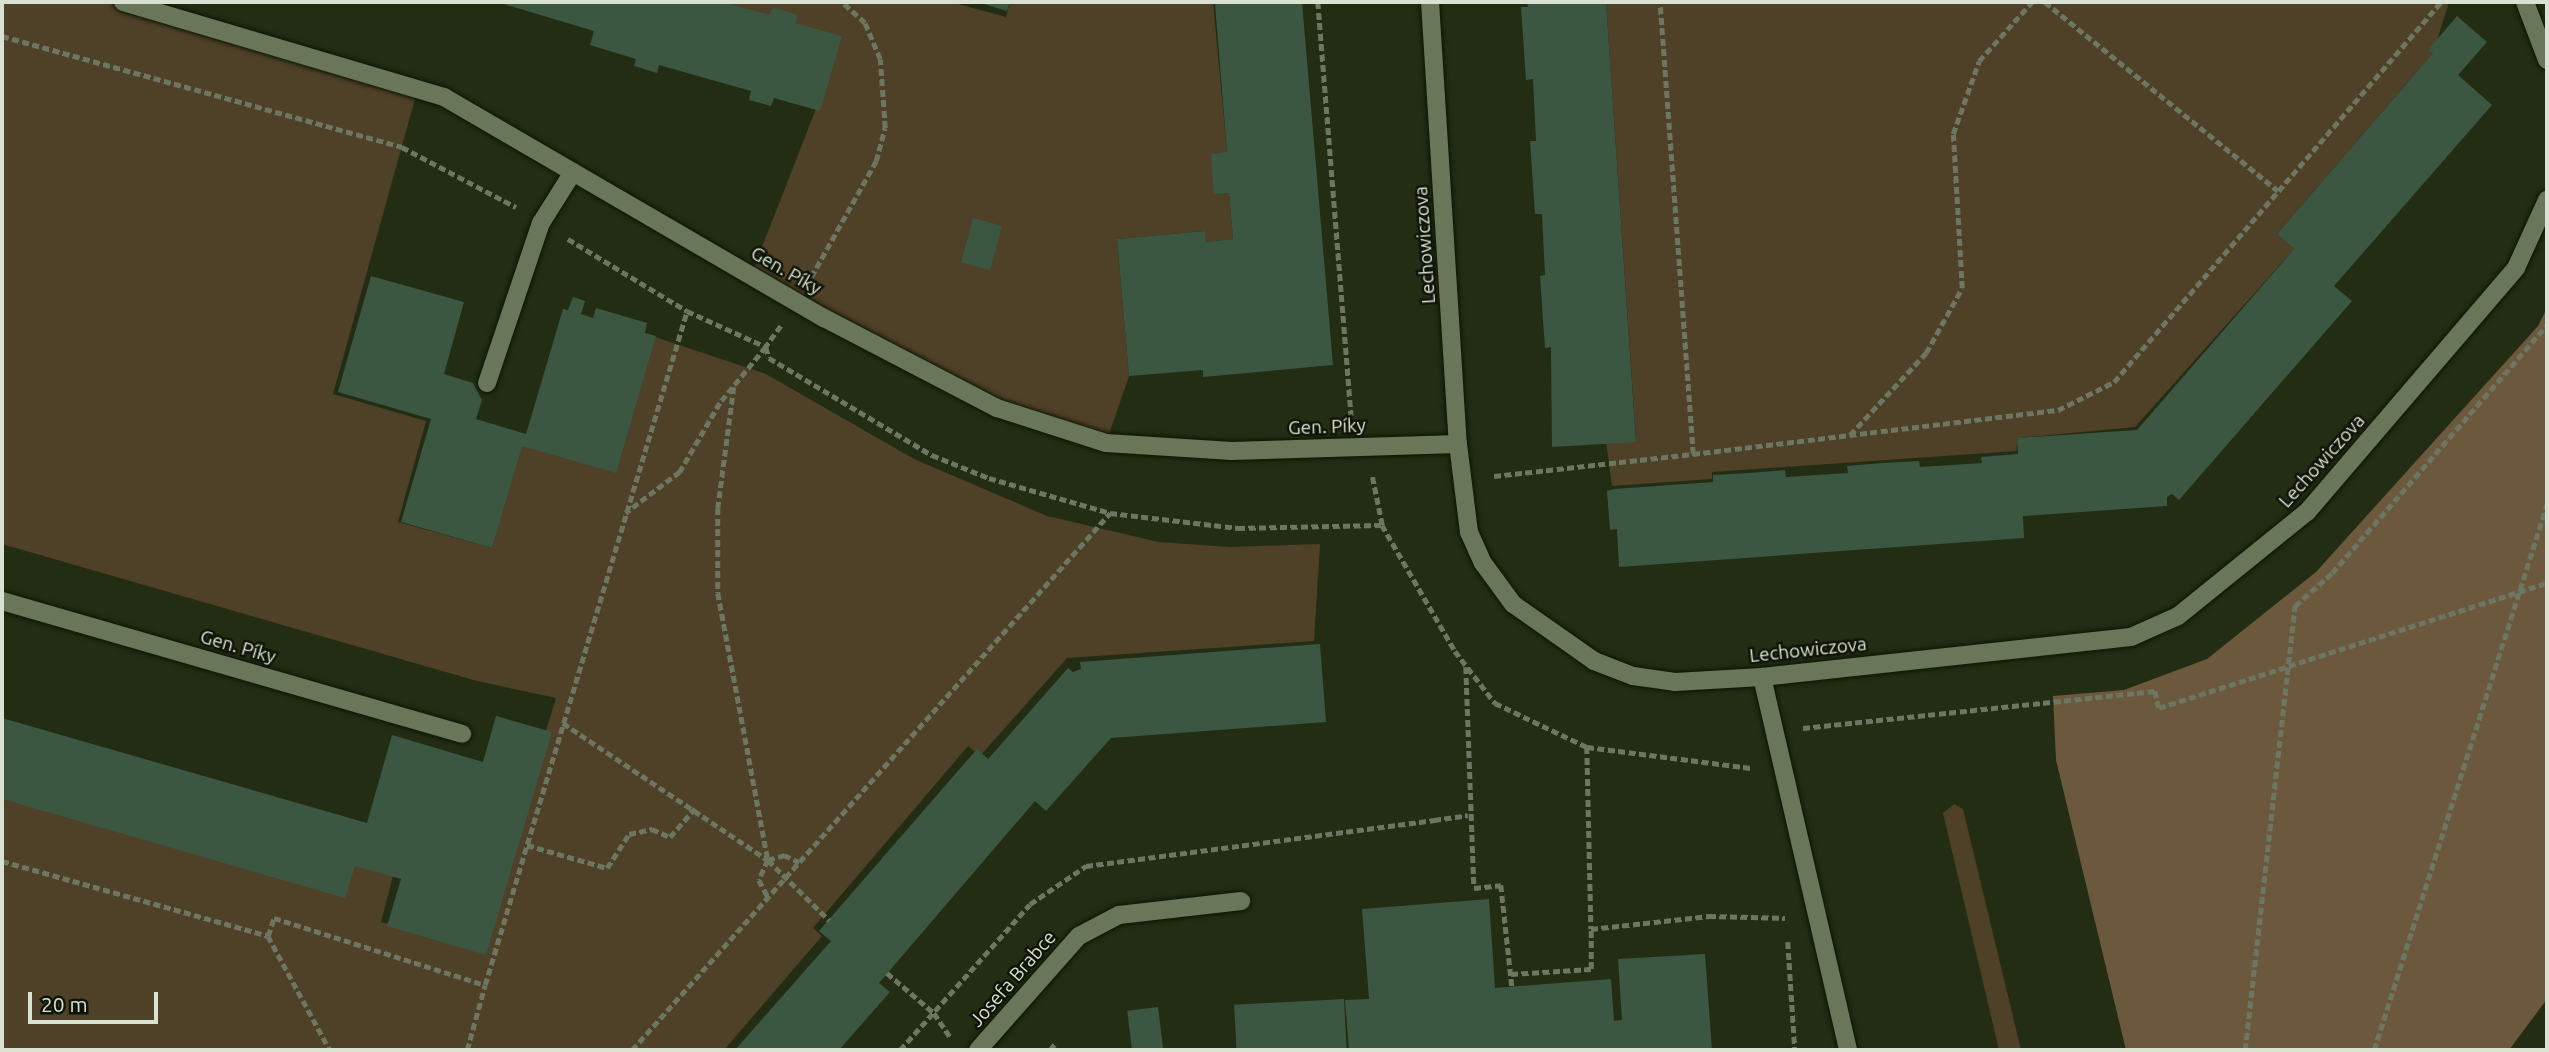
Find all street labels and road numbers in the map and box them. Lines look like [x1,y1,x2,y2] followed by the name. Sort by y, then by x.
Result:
[1410,185,1440,305] street label: Lechowiczova
[747,242,825,300] street label: Gen. Píky
[2274,410,2370,512] street label: Lechowiczova
[1288,414,1366,440] street label: Gen. Píky
[197,625,279,669] street label: Gen. Píky
[1748,633,1868,667] street label: Lechowiczova
[965,926,1061,1032] street label: Josefa Brabce

